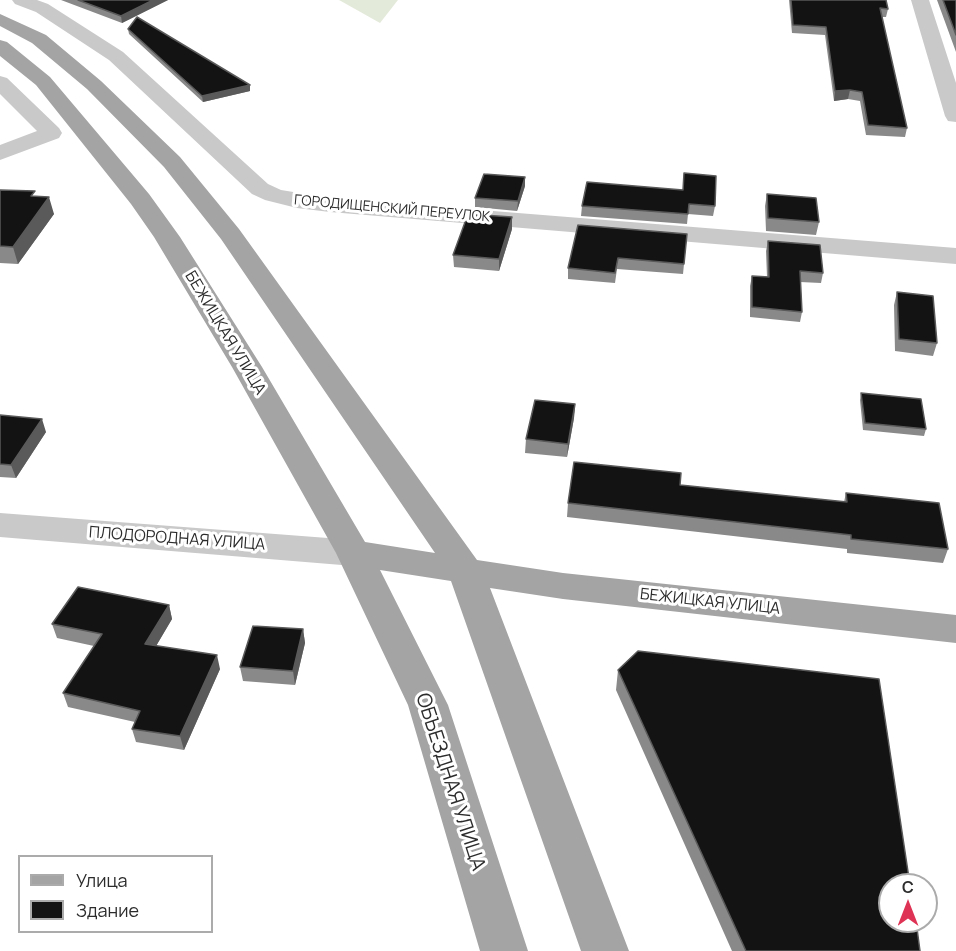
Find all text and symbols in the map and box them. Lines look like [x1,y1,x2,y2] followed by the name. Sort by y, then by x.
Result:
[293,192,491,226] street label: ГОРОДИЩЕНСКИЙ ПЕРЕУЛОК
[180,268,270,398] street label: БЕЖИЦКАЯ УЛИЦА
[88,523,266,555] street label: ПЛОДОРОДНАЯ УЛИЦА
[639,585,781,619] street label: БЕЖИЦКАЯ УЛИЦА
[410,690,490,874] street label: ОБЪЕЗДНАЯ УЛИЦА
[18,855,213,933] legend
[76,868,128,892] text: Улица
[878,873,938,933] north arrow
[902,876,914,898] text: С
[76,898,139,922] text: Здание

